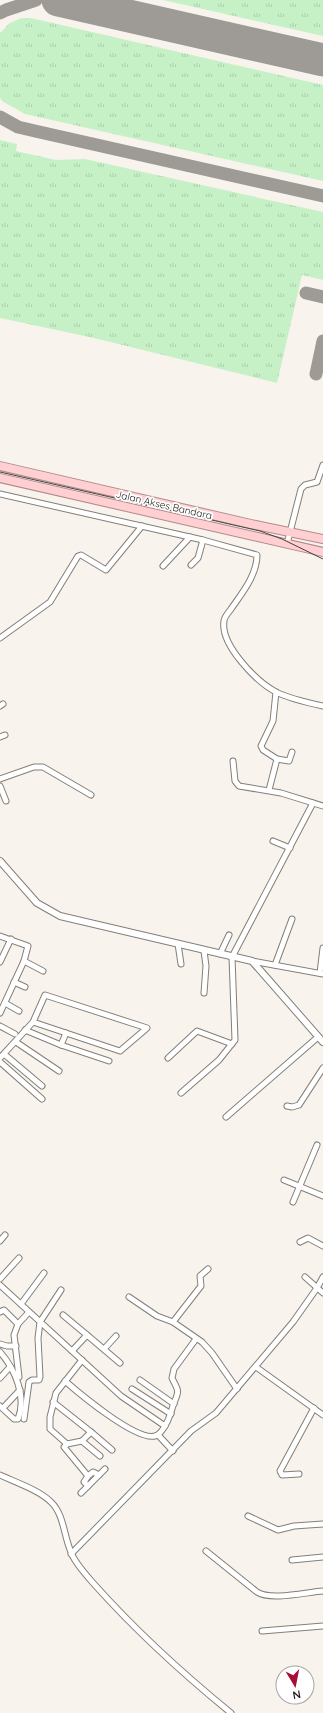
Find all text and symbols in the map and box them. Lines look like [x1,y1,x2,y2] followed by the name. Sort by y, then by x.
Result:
[115,488,213,522] street label: Jalan Akses Bandara
[275,1665,315,1705] north arrow
[292,1687,302,1702] text: N

